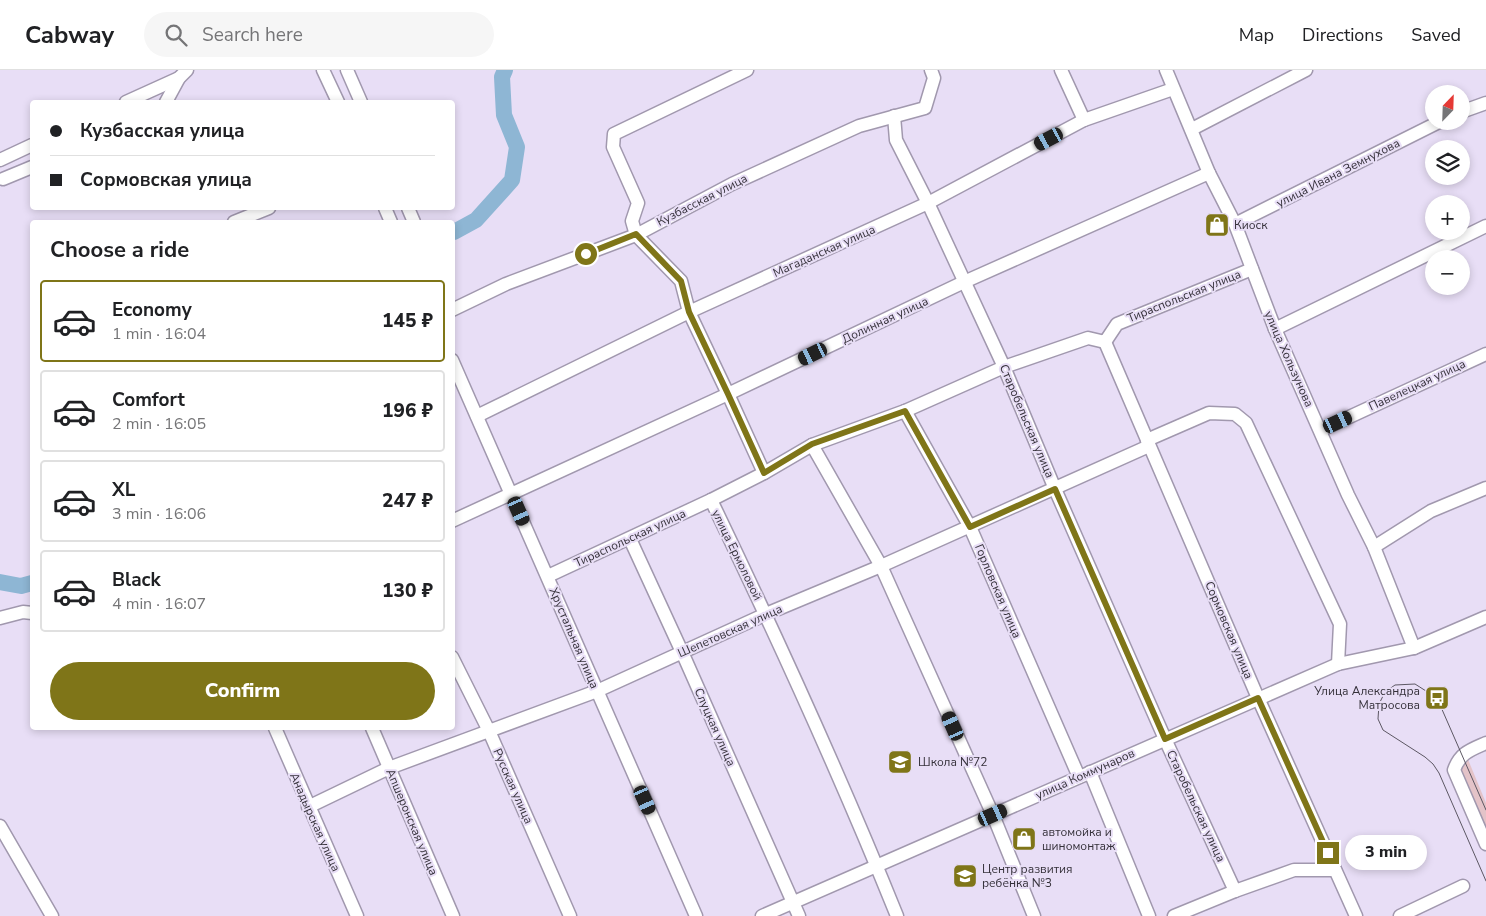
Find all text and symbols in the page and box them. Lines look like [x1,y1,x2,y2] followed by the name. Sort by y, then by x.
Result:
[144,12,494,57] search box
[25,19,114,51] text: Cabway
[162,21,190,49] icon: search
[202,22,303,48] text: Search here
[1239,23,1274,47] text: Map
[1302,23,1383,47] text: Directions
[1411,23,1461,47] text: Saved
[1425,85,1470,130] north arrow
[1425,85,1470,295] map controls
[80,118,245,144] text: Кузбасская улица
[1032,125,1065,153] car
[1274,135,1402,211] street label: улица Ивана Земнухова
[1425,140,1470,185] button: layers
[80,167,252,193] text: Сормовская улица
[654,170,750,230] street label: Кузбасская улица
[1425,195,1470,240] button: +
[1204,212,1230,238] shop icon: Киоск
[1234,217,1268,233] place label: Киоск
[770,221,878,281] street label: Магаданская улица
[50,235,189,265] text: Choose a ride
[575,243,597,265] route start
[1425,250,1470,295] button: −
[1125,266,1243,326] street label: Тираспольская улица
[839,293,931,347] street label: Долинная улица
[112,297,192,323] text: Economy
[52,299,97,344] icon: car
[382,308,433,334] text: 145 ₽
[1261,308,1317,410] street label: улица Хользунова
[112,323,206,345] text: 1 min · 16:04
[796,341,829,367] car
[1366,356,1468,414] street label: Павелецкая улица
[996,362,1058,480] street label: Старобельская улица
[112,387,185,413] text: Comfort
[52,389,97,434] icon: car
[382,398,433,424] text: 196 ₽
[1321,409,1354,435] car
[112,413,206,435] text: 2 min · 16:05
[112,477,135,503] text: XL
[52,479,97,524] icon: car
[382,488,433,514] text: 247 ₽
[506,494,531,528] car
[112,503,206,525] text: 3 min · 16:06
[572,505,688,571] street label: Тираспольская улица
[708,507,766,603] street label: улица Ермоловой
[971,542,1025,640] street label: Горловская улица
[112,567,161,593] text: Black
[52,569,97,614] icon: car
[382,578,433,604] text: 130 ₽
[1201,579,1257,681] street label: Сормовская улица
[545,585,603,691] street label: Хрустальная улица
[112,593,206,615] text: 4 min · 16:07
[675,601,785,661] street label: Шепетовская улица
[50,662,435,720] button: Confirm
[1313,683,1420,713] place label: Улица Александра Матросова
[691,685,739,769] street label: Слуцкая улица
[1424,685,1450,711] bus stop icon: Улица Александра Матросова
[940,709,965,743] car
[1033,745,1138,803] street label: улица Коммунаров
[489,746,537,826] street label: Русская улица
[1163,747,1229,865] street label: Старобельская улица
[887,749,913,775] school or university icon: Школа №72
[918,754,987,770] place label: Школа №72
[382,766,442,878] street label: Апшеронская улица
[286,770,344,874] street label: Анадырская улица
[632,783,657,817] car
[976,802,1009,828] car
[1042,824,1116,854] place label: автомойка и шиномонтаж
[1011,826,1037,852] shop icon: автомойка и шиномонтаж
[1346,836,1428,870] callout: 3 min
[1365,841,1407,863] text: 3 min
[1317,842,1339,864] route end
[982,861,1073,891] place label: Центр развития ребёнка №3
[952,863,978,889] school or university icon: Центр развития ребёнка №3

